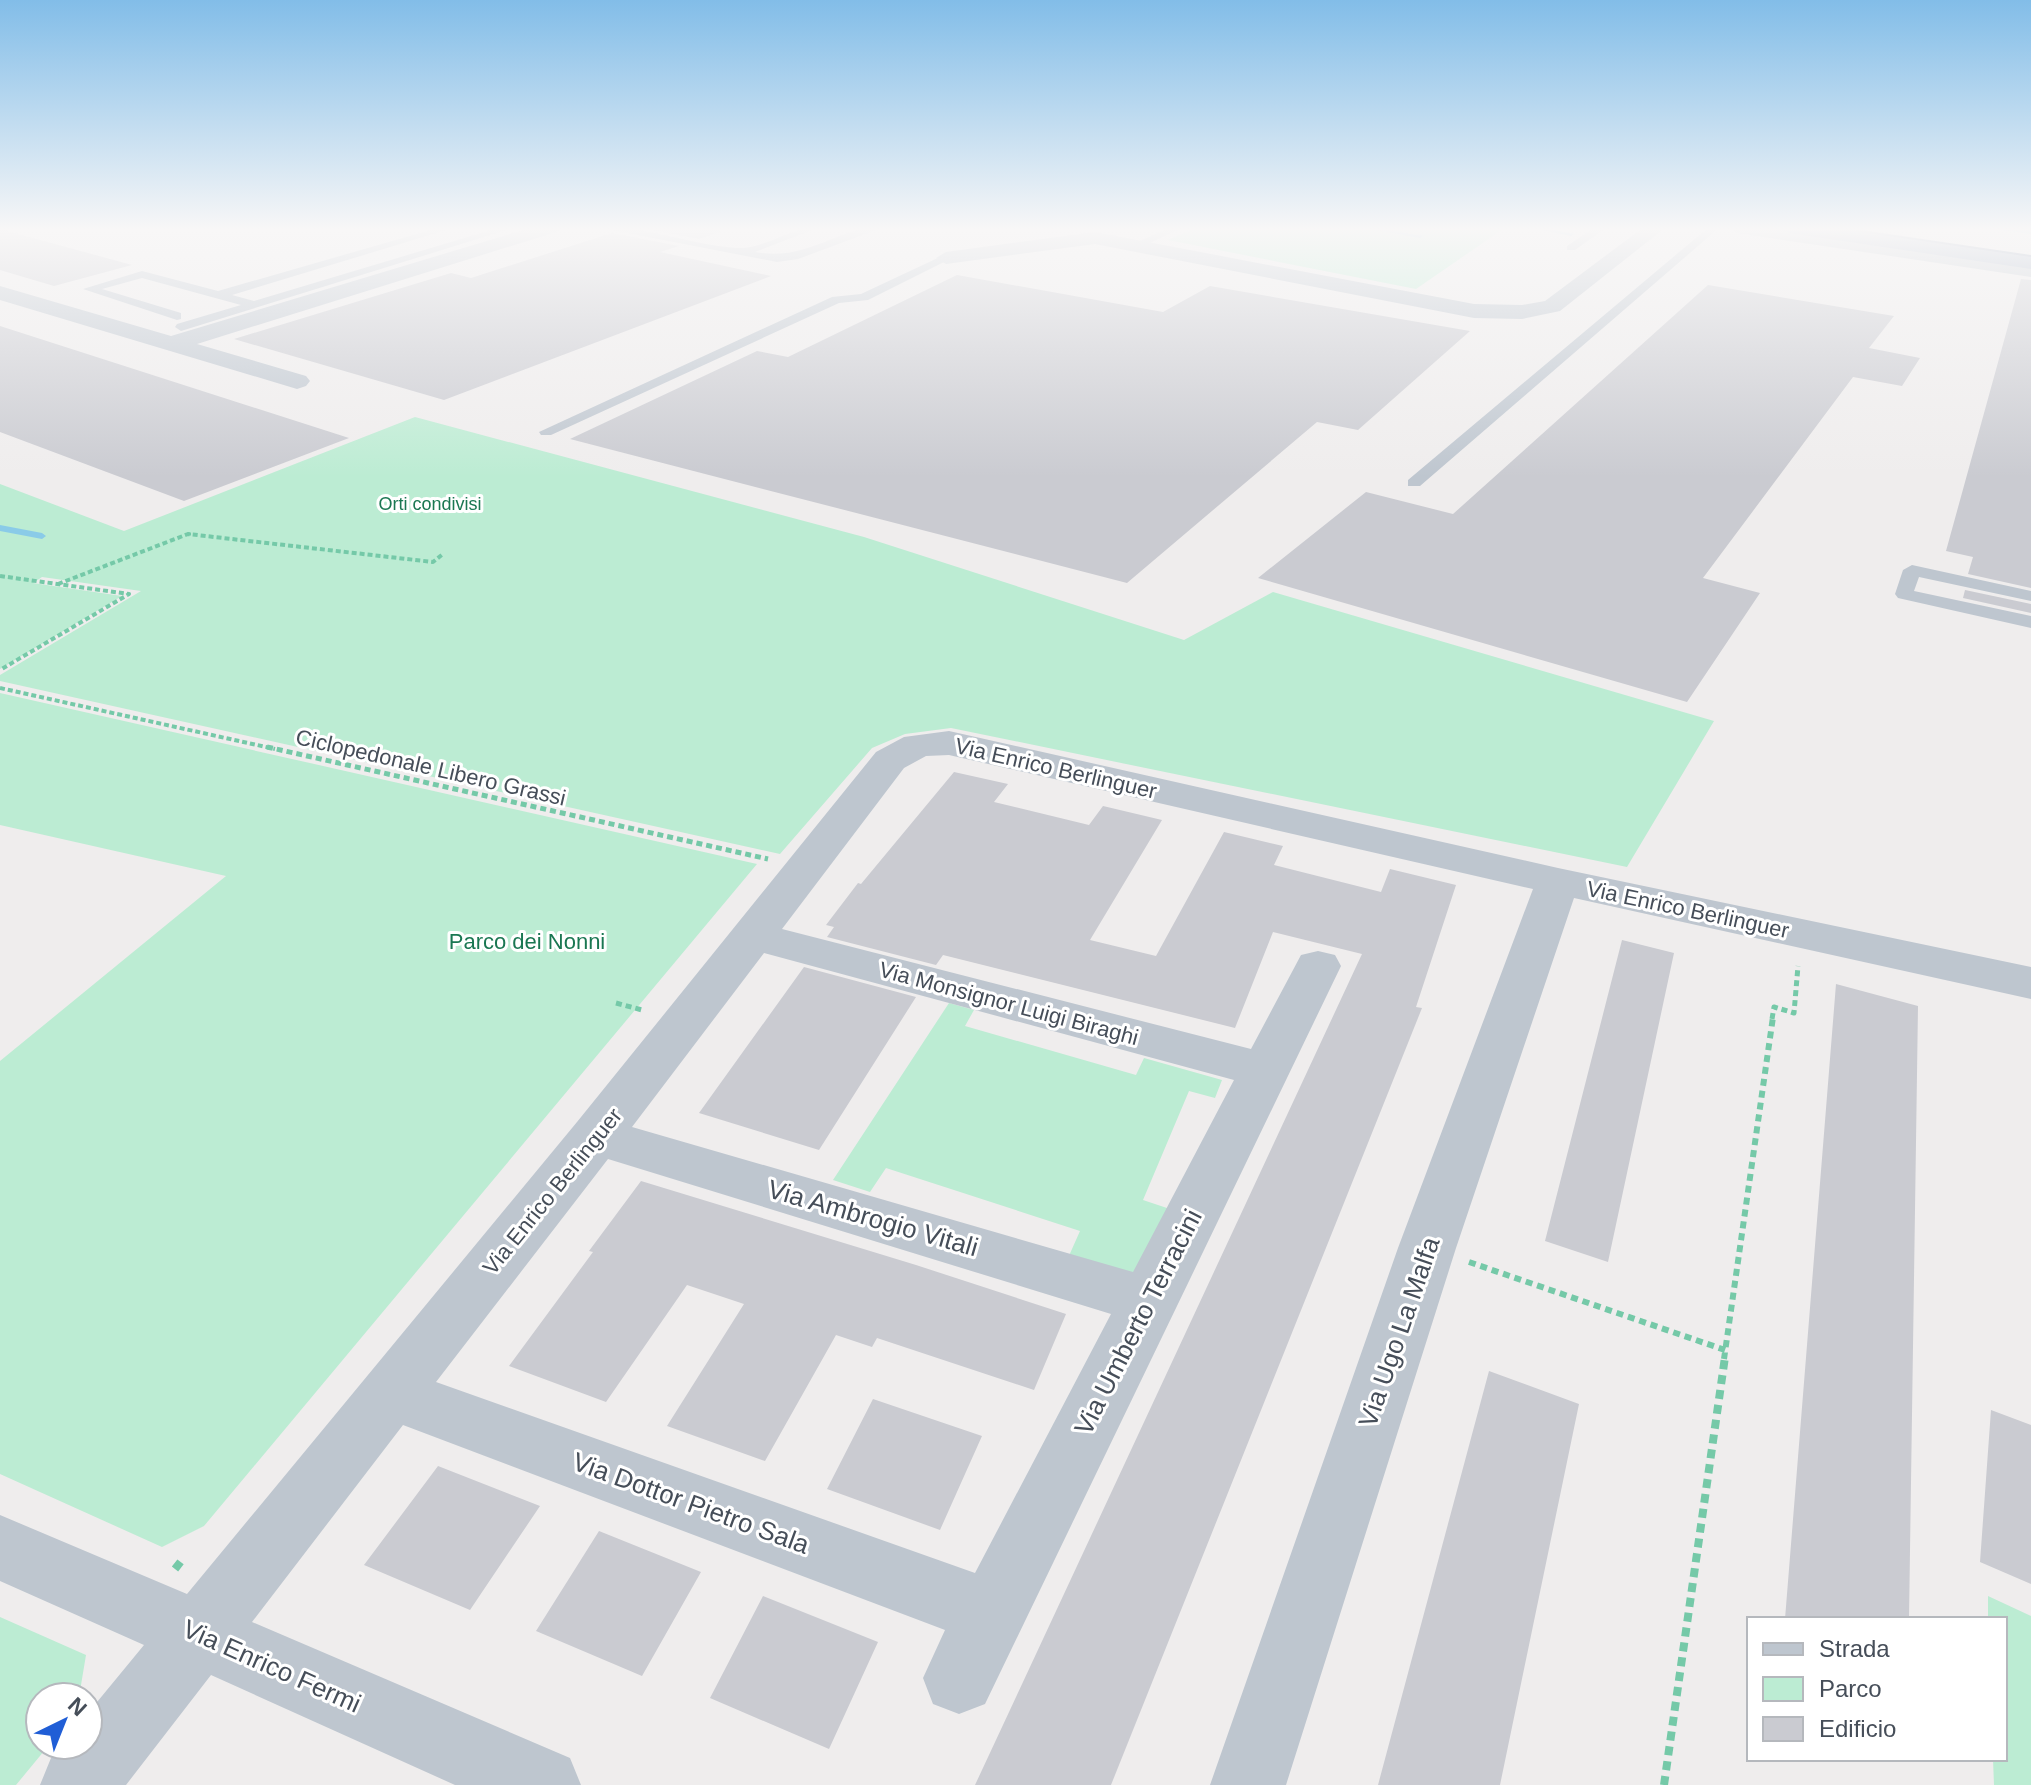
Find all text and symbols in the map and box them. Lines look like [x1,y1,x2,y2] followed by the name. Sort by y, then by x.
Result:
[378,494,482,514] park label: Orti condivisi
[293,724,568,811] street label: Ciclopedonale Libero Grassi
[953,733,1159,804] street label: Via Enrico Berlinguer
[1584,876,1791,943] street label: Via Enrico Berlinguer
[449,929,605,954] park label: Parco dei Nonni
[876,957,1141,1050] street label: Via Monsignor Luigi Biraghi
[478,1103,627,1279] street label: Via Enrico Berlinguer
[764,1174,982,1262] street label: Via Ambrogio Vitali
[1068,1204,1208,1440] street label: Via Umberto Terracini
[1352,1233,1446,1431] street label: Via Ugo La Malfa
[569,1446,814,1560] street label: Via Dottor Pietro Sala
[178,1613,366,1719] street label: Via Enrico Fermi
[1747,1617,2007,1761] legend
[1819,1635,1890,1662] text: Strada
[1819,1675,1882,1702] text: Parco
[24,1681,104,1761] north arrow
[63,1692,92,1721] text: N
[1819,1715,1896,1742] text: Edificio

